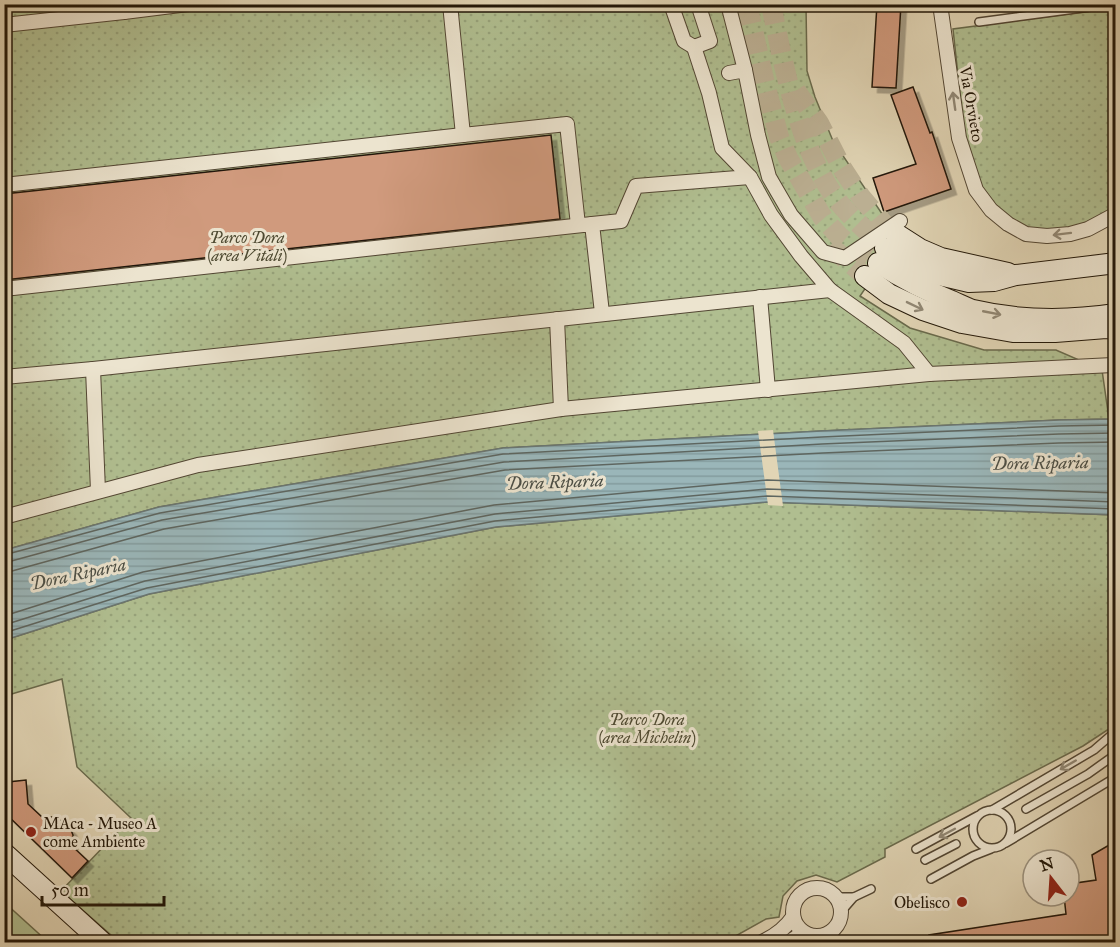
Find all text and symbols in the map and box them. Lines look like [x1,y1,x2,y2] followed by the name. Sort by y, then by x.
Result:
[955,64,988,144] street label: Via Orvieto
[948,92,959,112] one-way arrow
[207,228,287,266] park label: Parco Dora (area Vitali)
[1052,229,1072,240] one-way arrow
[905,300,923,312] one-way arrow
[981,308,1001,319] one-way arrow
[991,451,1089,476] water label: Dora Riparia
[506,469,604,496] water label: Dora Riparia
[28,553,129,596] water label: Dora Riparia
[598,710,696,748] park label: Parco Dora (area Michelin)
[1060,759,1077,771] one-way arrow
[43,814,157,851] place label: MAca - Museo A come Ambiente
[24,825,38,839] marker: MAca - Museo A come Ambiente
[938,828,956,839] one-way arrow
[1021,848,1081,908] north arrow
[1037,853,1056,875] text: N
[42,869,164,907] scale bar
[51,879,89,901] text: 50 m
[894,893,950,912] place label: Obelisco
[955,895,969,909] marker: Obelisco

